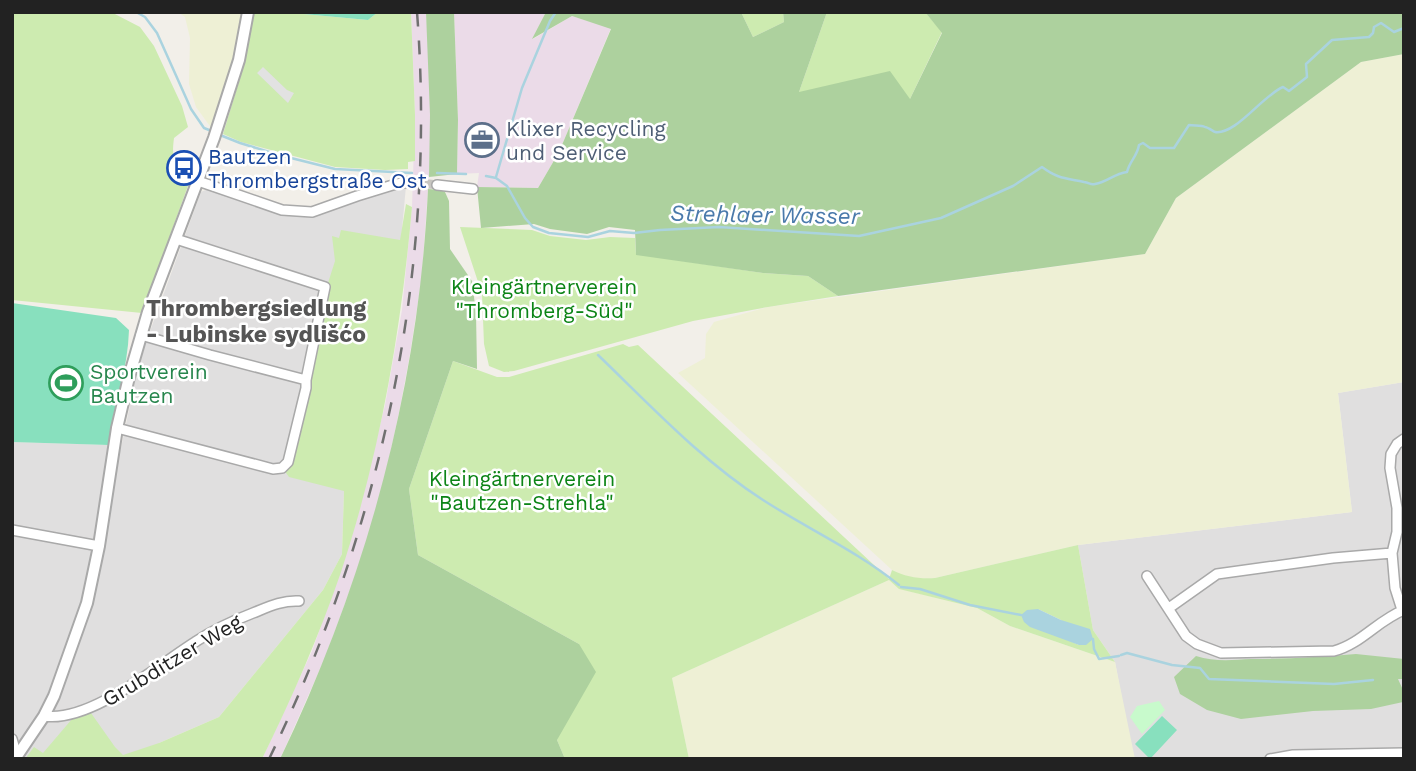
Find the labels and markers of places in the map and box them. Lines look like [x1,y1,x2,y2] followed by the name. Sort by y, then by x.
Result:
[506,116,667,165] place label: Klixer Recycling und Service
[463,121,501,159] office icon: Klixer Recycling und Service
[208,144,427,193] place label: Bautzen Thrombergstraße Ost
[165,149,203,187] bus stop icon: Bautzen Thrombergstraße Ost
[90,359,208,408] place label: Sportverein Bautzen
[47,364,85,402] sports icon: Sportverein Bautzen

